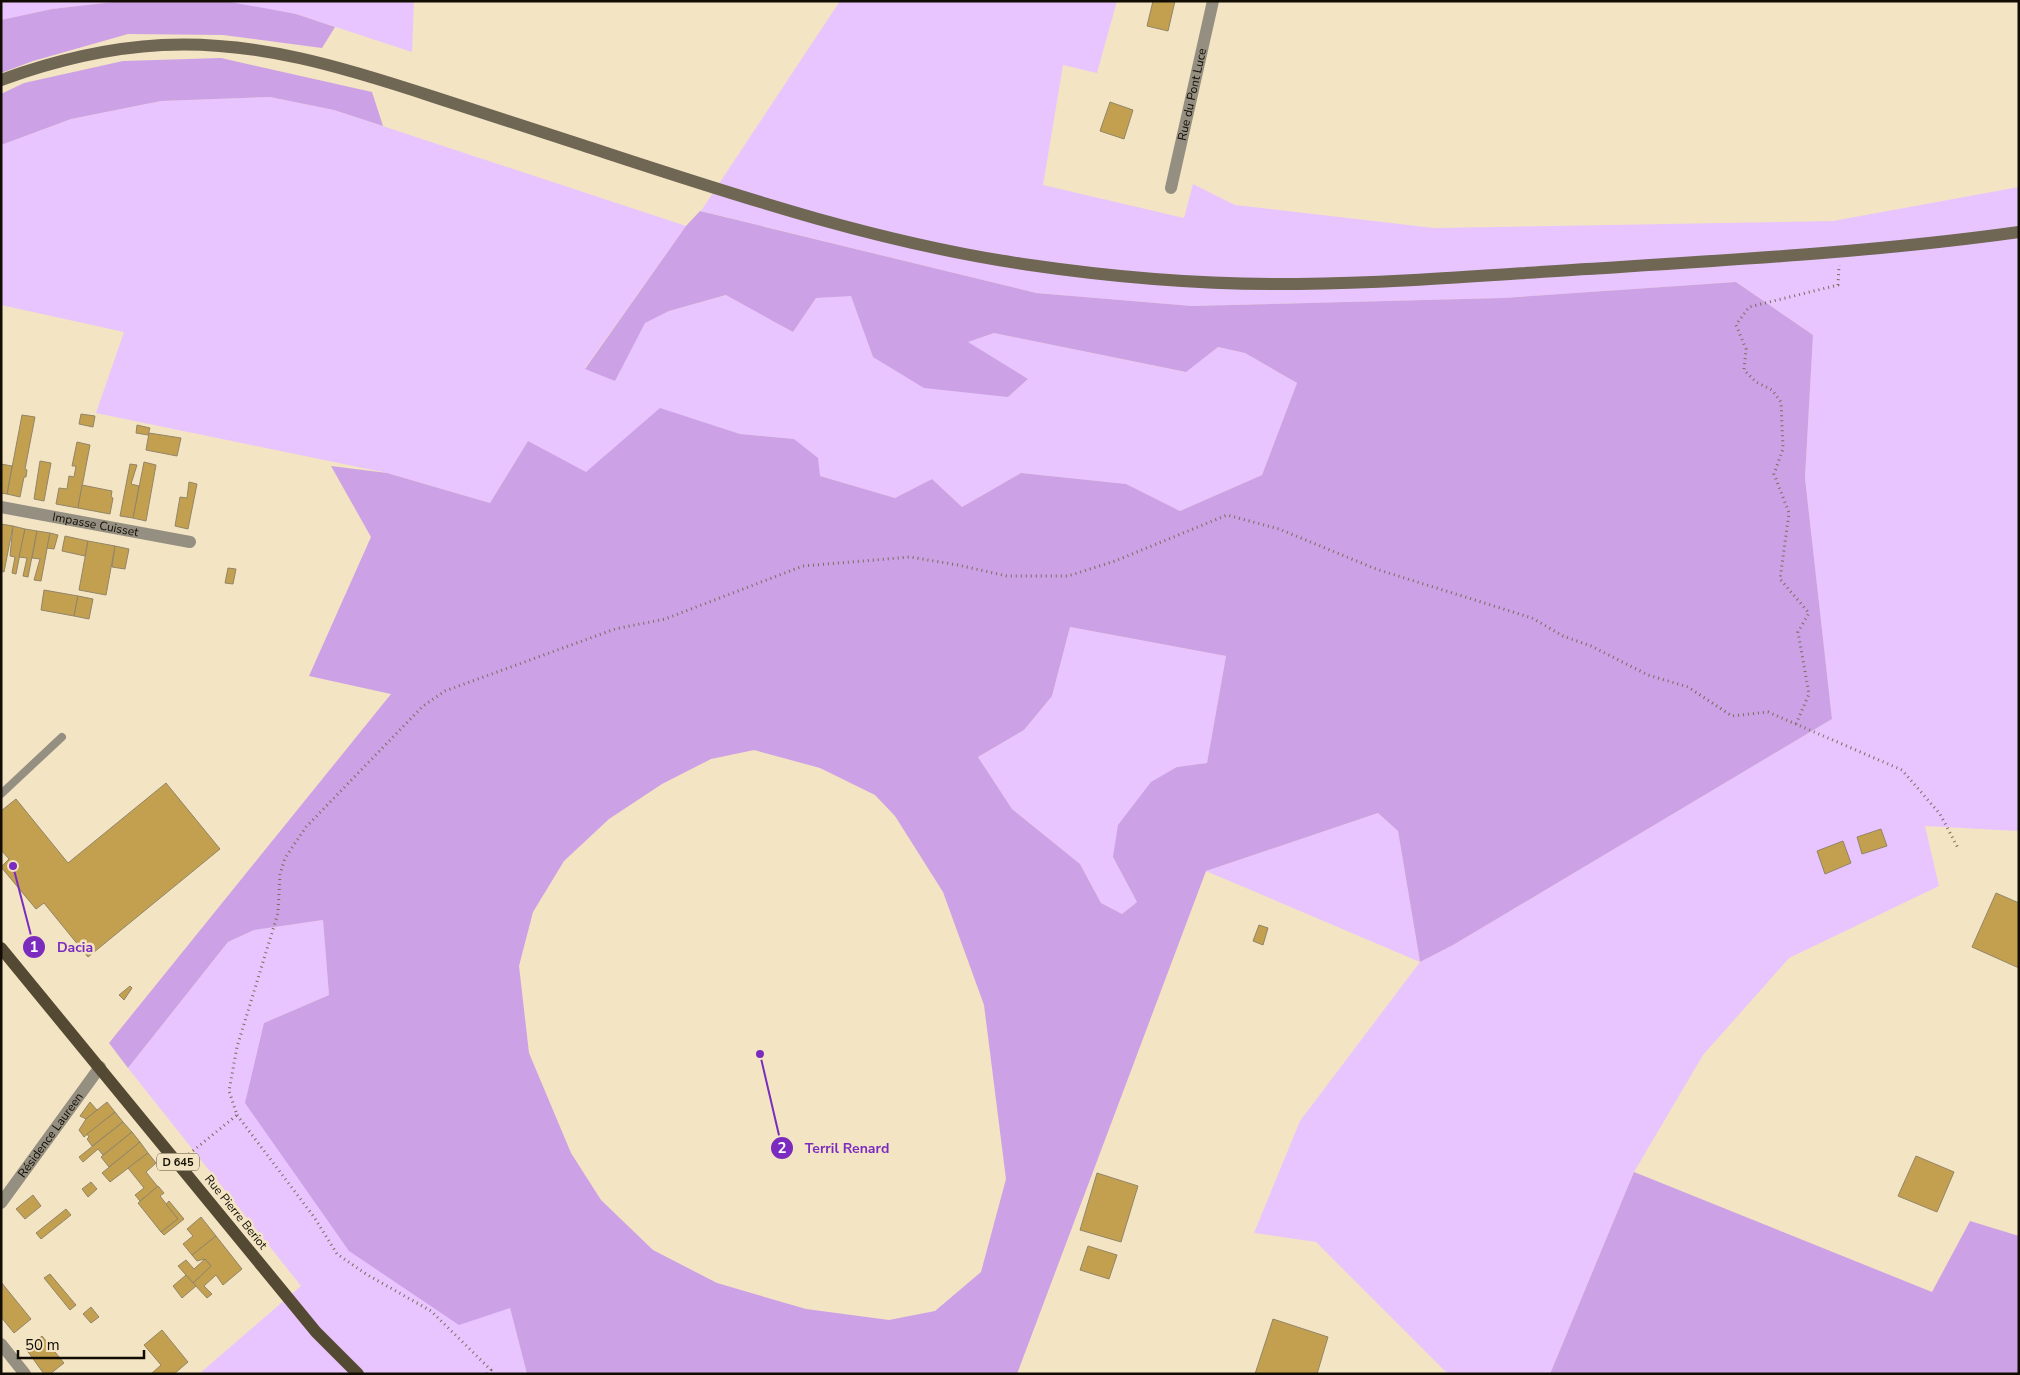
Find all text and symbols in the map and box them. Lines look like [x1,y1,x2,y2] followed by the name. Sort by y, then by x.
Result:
[1174,47,1210,142] street label: Rue du Pont Luce
[51,509,141,540] street label: Impasse Cuisset
[22,932,103,961] callout: Dacia
[29,937,39,957] text: 1
[57,938,93,957] text: Dacia
[14,1089,87,1181] street label: Résidence Laureen
[770,1133,899,1162] callout: Terril Renard
[777,1138,787,1158] text: 2
[805,1139,889,1158] text: Terril Renard
[157,1154,199,1170] road number: D 645
[201,1171,271,1253] street label: Rue Pierre Beriot
[18,1328,144,1360] scale bar
[25,1335,60,1355] text: 50 m

